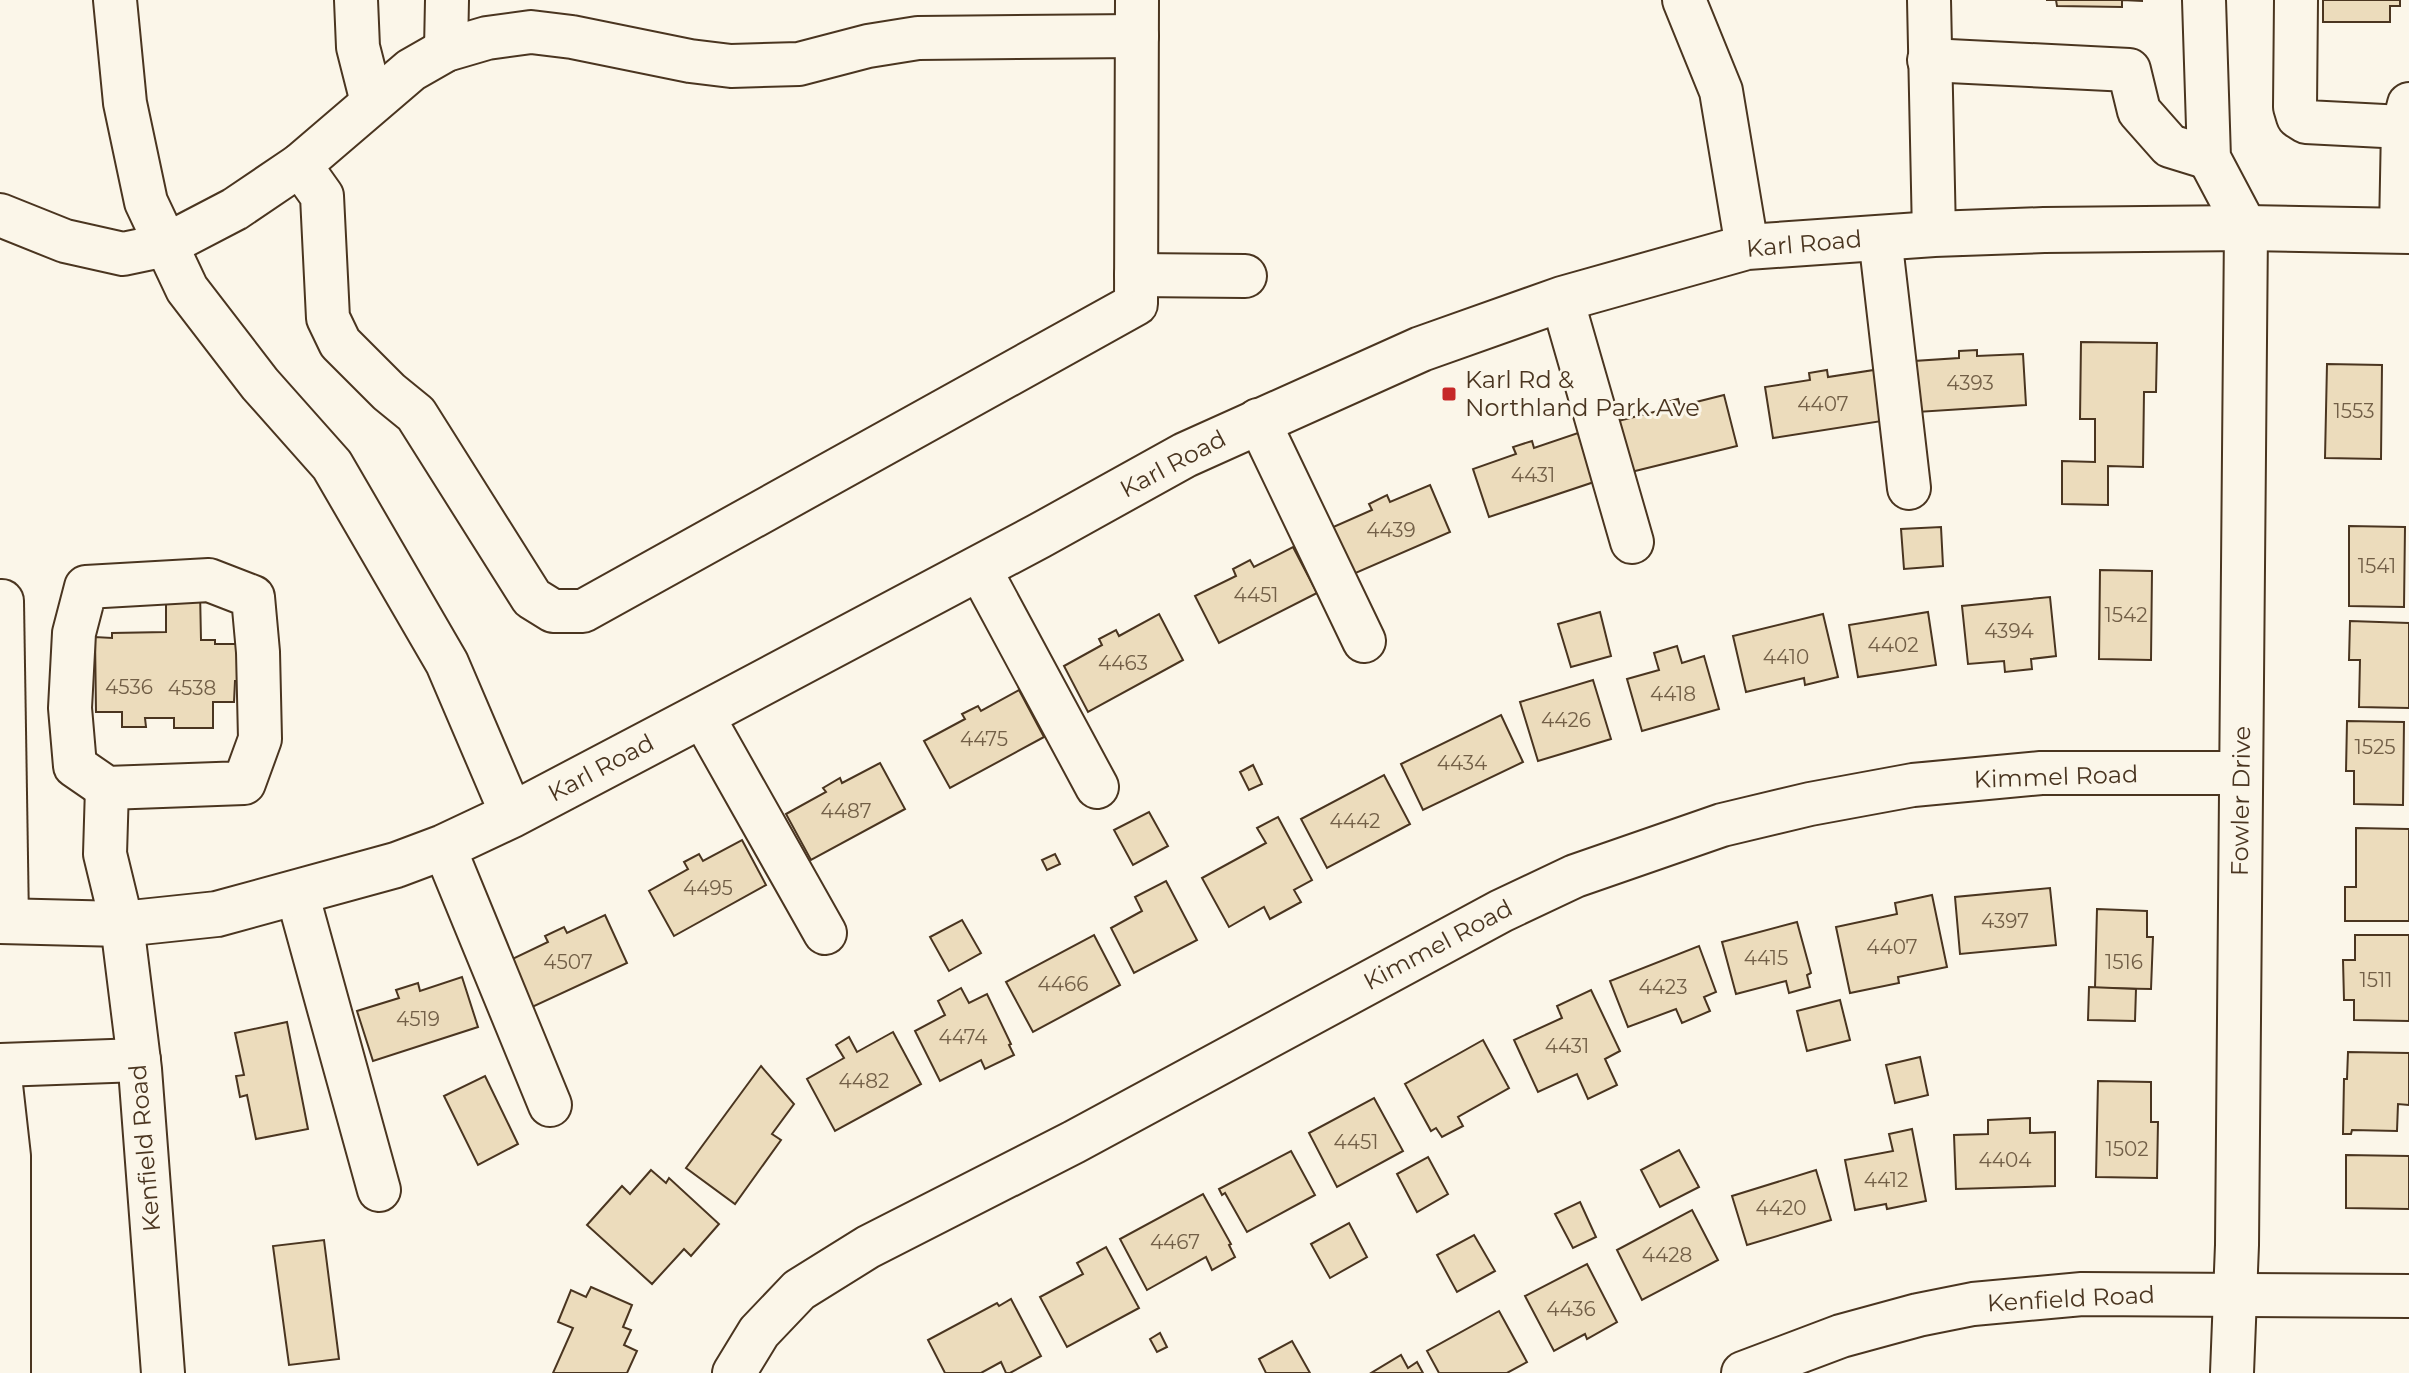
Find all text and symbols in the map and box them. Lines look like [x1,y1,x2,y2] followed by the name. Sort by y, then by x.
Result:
[1745,224,1863,263] street label: Karl Road
[1465,365,1700,422] place label: Karl Rd & Northland Park Ave
[1946,371,1994,395] house number: 4393
[1440,385,1458,403] marker: Karl Rd & Northland Park Ave
[1797,392,1849,416] house number: 4407
[2334,399,2374,423] house number: 1553
[1115,424,1231,504] street label: Karl Road
[1511,463,1555,487] house number: 4431
[1366,518,1416,542] house number: 4439
[2358,554,2396,578] house number: 1541
[1234,583,1278,607] house number: 4451
[2104,603,2148,627] house number: 1542
[1984,619,2034,643] house number: 4394
[1867,633,1919,657] house number: 4402
[1763,645,1809,669] house number: 4410
[1098,651,1148,675] house number: 4463
[105,675,153,699] house number: 4536
[168,676,216,700] house number: 4538
[1650,682,1696,706] house number: 4418
[1541,708,1591,732] house number: 4426
[2225,726,2256,876] street label: Fowler Drive
[960,727,1008,751] house number: 4475
[543,728,659,808] street label: Karl Road
[2354,735,2396,759] house number: 1525
[1437,751,1487,775] house number: 4434
[1973,759,2139,794] street label: Kimmel Road
[820,799,872,823] house number: 4487
[1330,809,1380,833] house number: 4442
[683,876,733,900] house number: 4495
[1358,893,1517,996] street label: Kimmel Road
[1981,909,2029,933] house number: 4397
[1866,935,1918,959] house number: 4407
[1744,946,1788,970] house number: 4415
[543,950,593,974] house number: 4507
[2105,950,2143,974] house number: 1516
[2360,968,2392,992] house number: 1511
[1038,972,1088,996] house number: 4466
[1638,975,1688,999] house number: 4423
[396,1007,440,1031] house number: 4519
[938,1025,988,1049] house number: 4474
[1545,1034,1589,1058] house number: 4431
[123,1063,166,1233] street label: Kenfield Road
[839,1069,889,1093] house number: 4482
[1334,1130,1378,1154] house number: 4451
[2105,1137,2149,1161] house number: 1502
[1979,1148,2031,1172] house number: 4404
[1864,1168,1908,1192] house number: 4412
[1756,1196,1806,1220] house number: 4420
[1150,1230,1200,1254] house number: 4467
[1642,1243,1692,1267] house number: 4428
[1986,1280,2156,1317] street label: Kenfield Road
[1546,1297,1596,1321] house number: 4436

